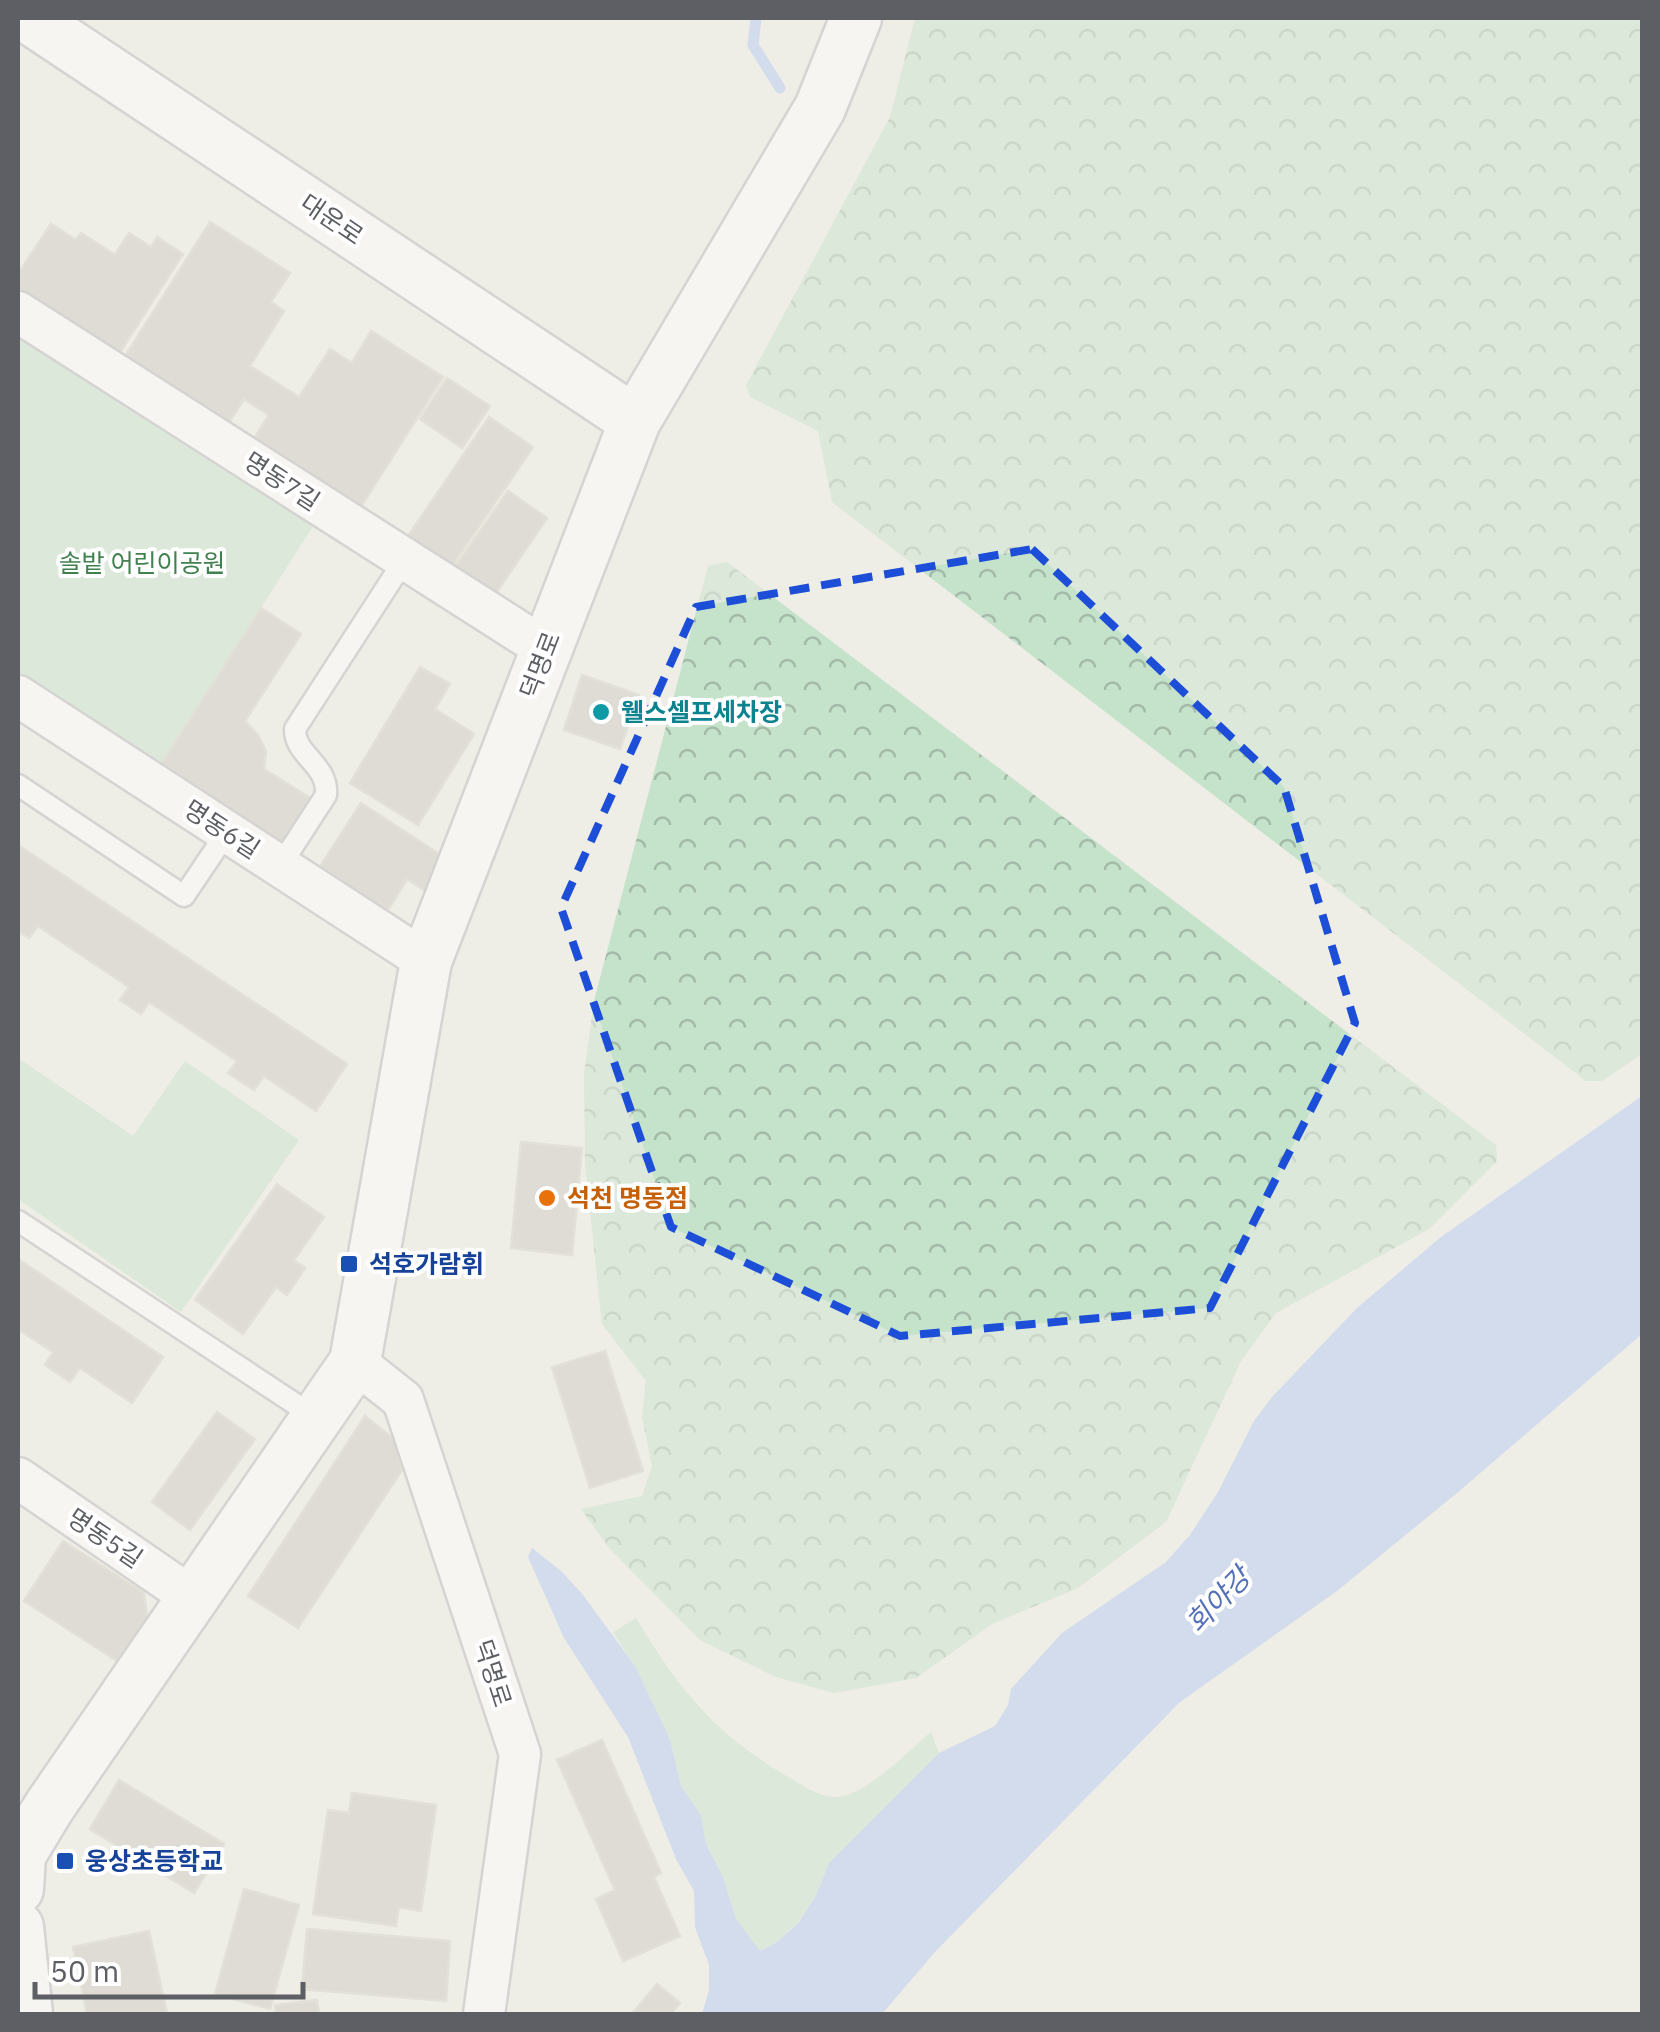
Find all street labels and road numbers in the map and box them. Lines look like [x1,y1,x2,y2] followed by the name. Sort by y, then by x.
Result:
[294,186,370,252] street label: 대운로
[238,444,326,517] street label: 명동7길
[512,627,567,703] street label: 덕명로
[178,792,266,865] street label: 명동6길
[61,1500,149,1575] street label: 명동5길
[467,1635,520,1711] street label: 덕명로

